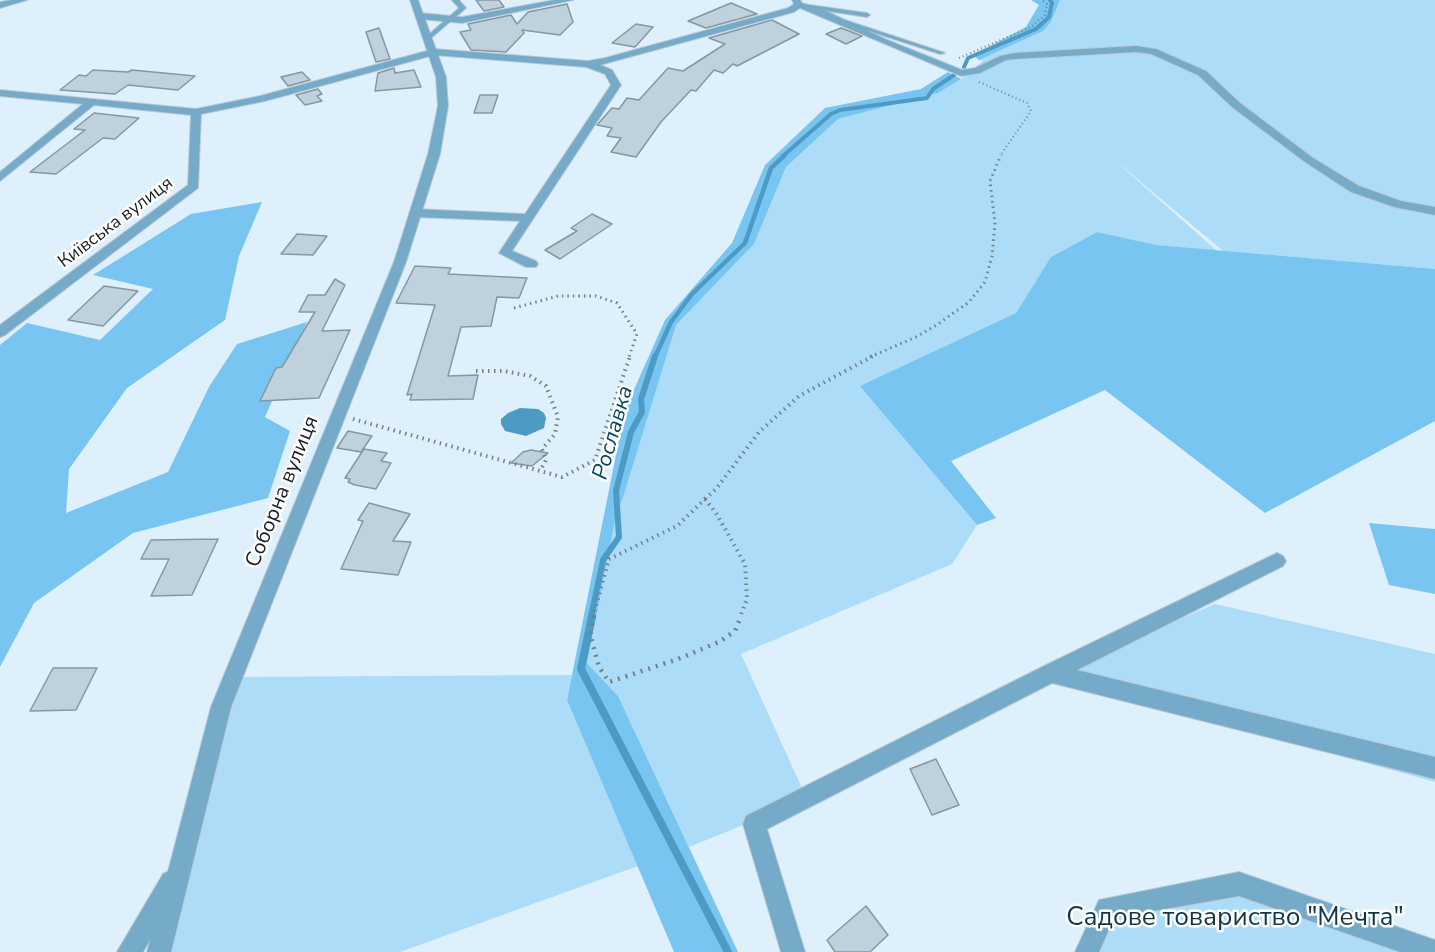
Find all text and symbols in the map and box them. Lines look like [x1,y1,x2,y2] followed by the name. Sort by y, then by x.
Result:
[54,173,178,273] street label: Київська вулиця
[588,383,640,483] water label: Рославка
[241,413,325,571] street label: Соборна вулиця
[1066,903,1404,935] park label: Садове товариство "Мечта"

